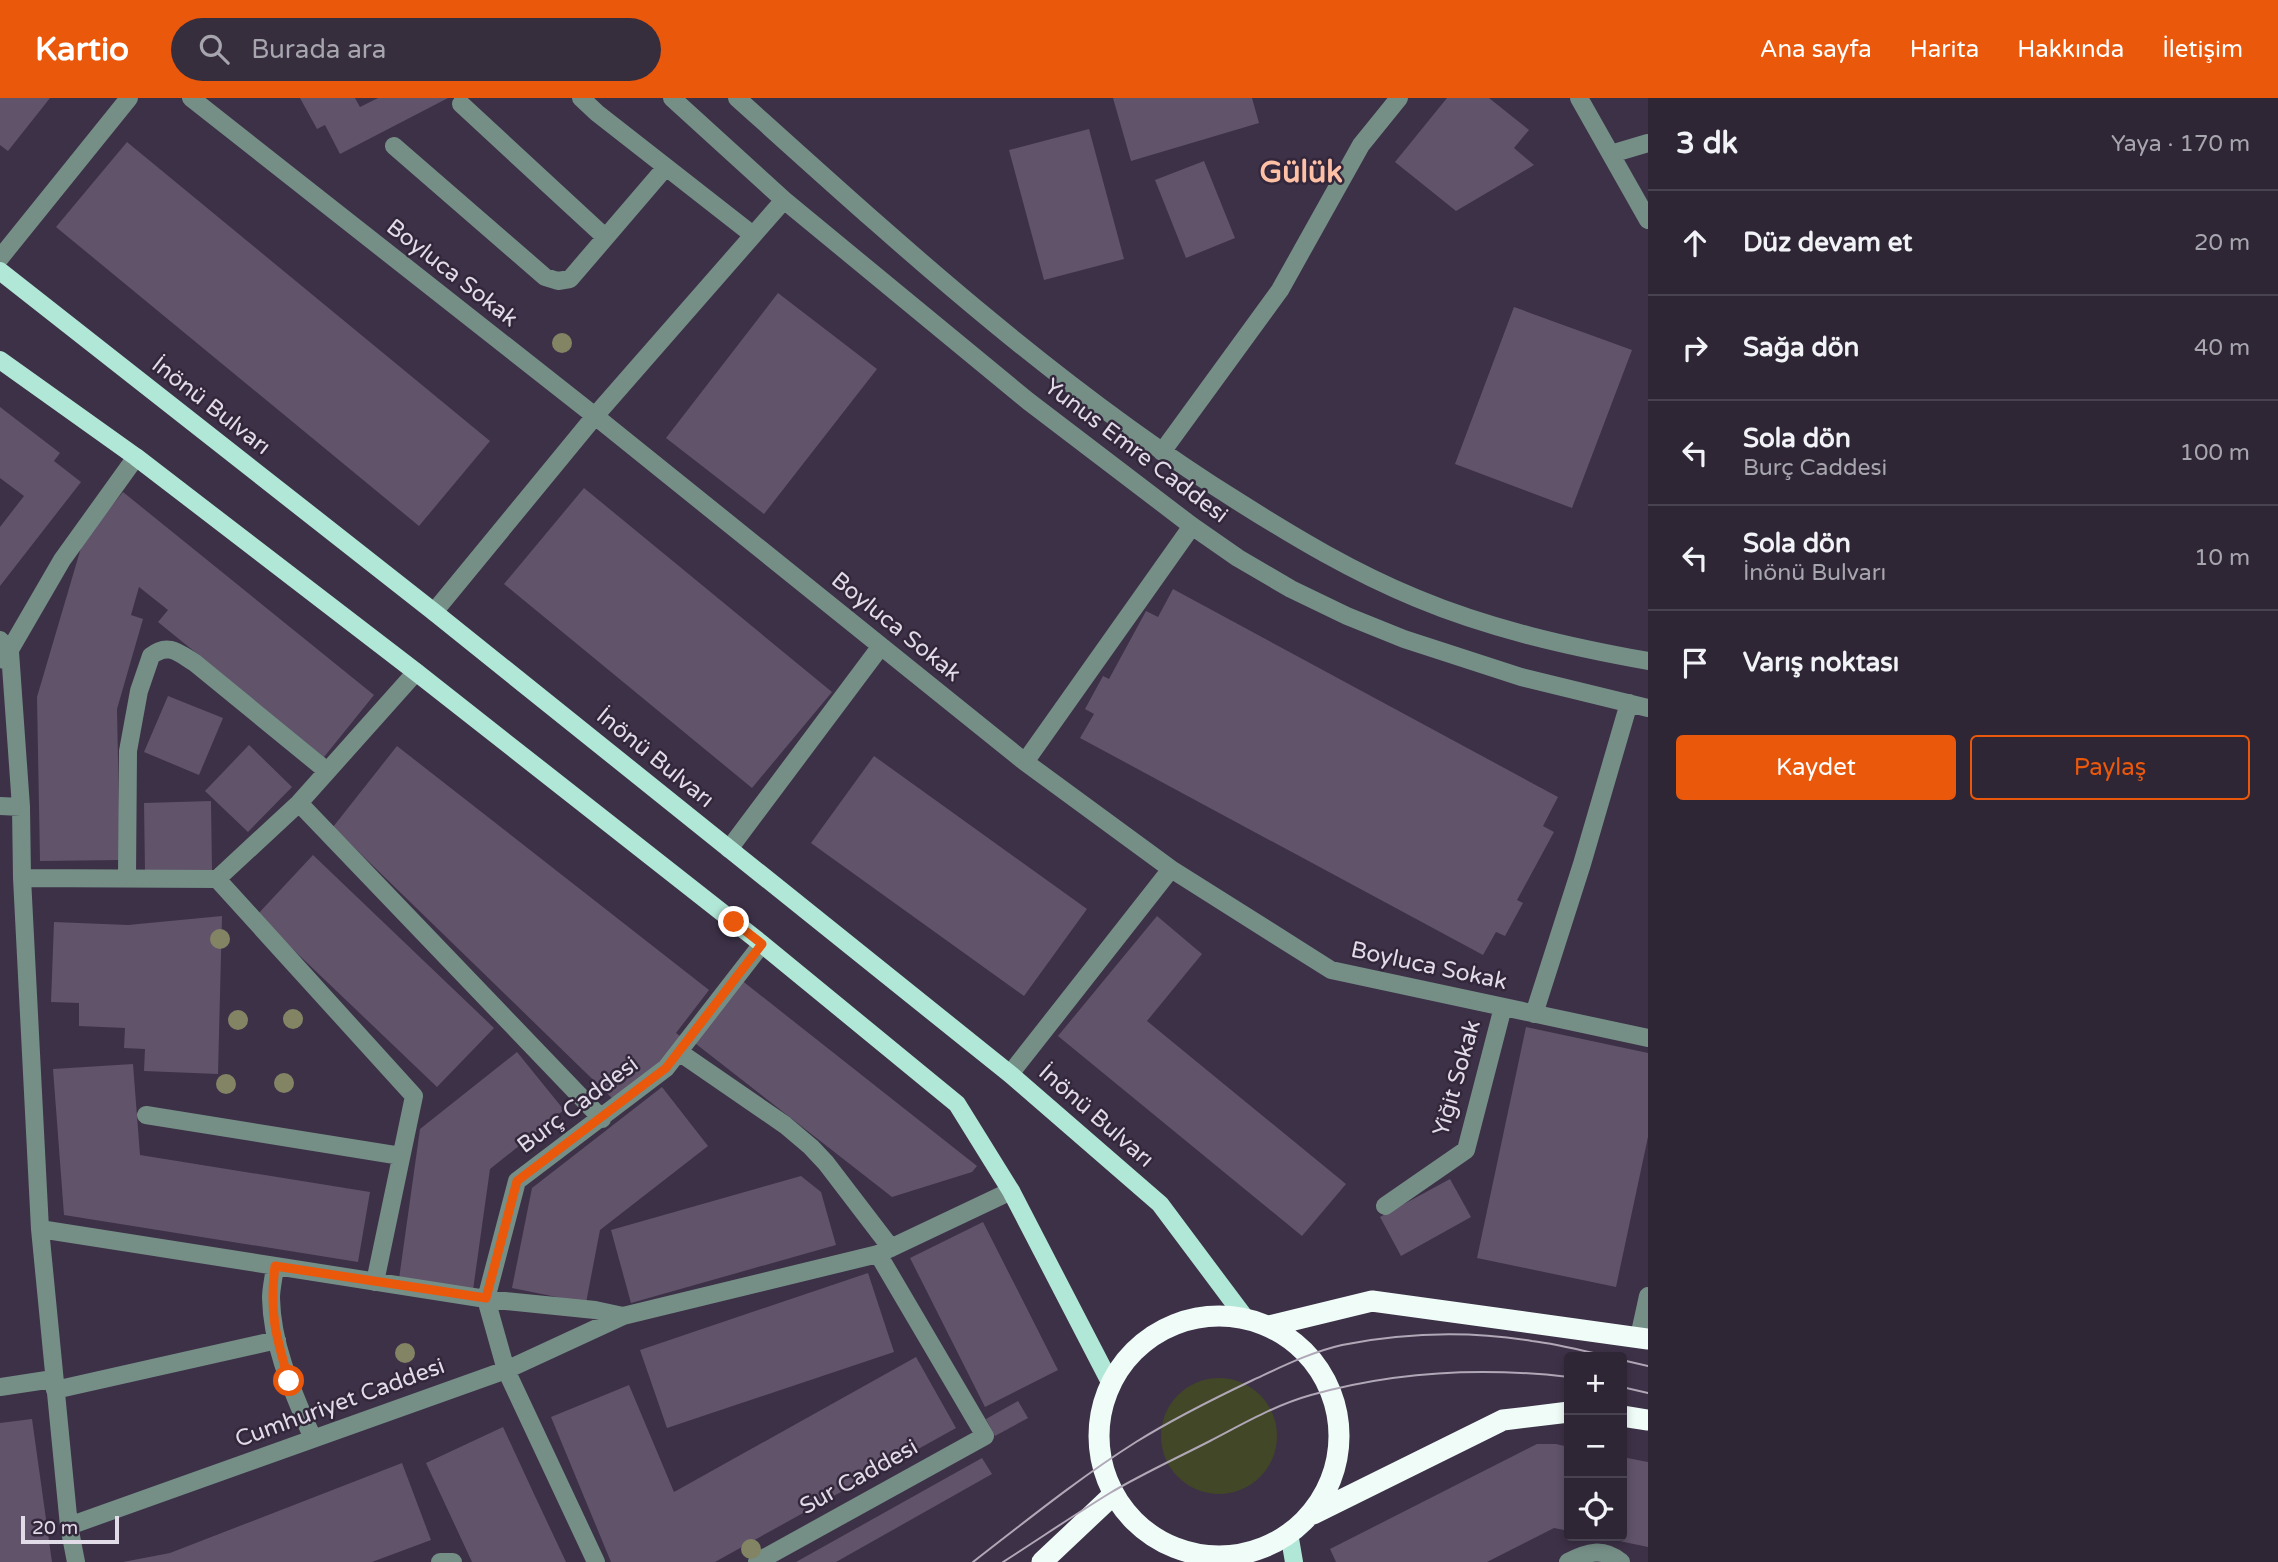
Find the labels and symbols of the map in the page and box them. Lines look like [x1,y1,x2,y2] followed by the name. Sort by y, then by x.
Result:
[1259,154,1343,191] district label: Gülük
[381,213,523,333] street label: Boyluca Sokak
[146,351,276,461] street label: İnönü Bulvarı
[1039,373,1233,529] street label: Yunus Emre Caddesi
[825,566,967,688] street label: Boyluca Sokak
[591,702,719,814] street label: İnönü Bulvarı
[718,906,749,937] route end
[1348,936,1510,996] street label: Boyluca Sokak
[1427,1017,1487,1139] street label: Yiğit Sokak
[512,1050,644,1160] street label: Burç Caddesi
[1033,1058,1159,1174] street label: İnönü Bulvarı
[231,1352,449,1454] street label: Cumhuriyet Caddesi
[273,1365,304,1396] route start
[795,1433,923,1521] street label: Sur Caddesi
[21,1513,119,1545] scale bar

